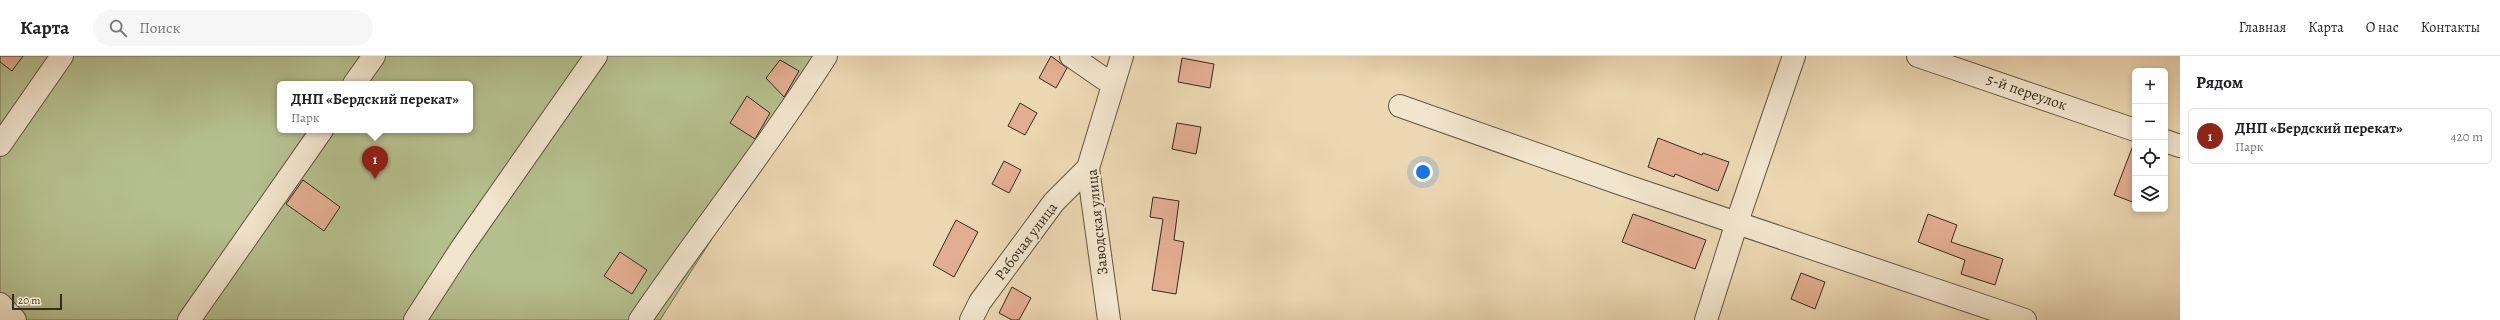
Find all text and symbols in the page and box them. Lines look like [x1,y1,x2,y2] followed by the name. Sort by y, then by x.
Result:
[93,10,373,46] search box
[20,15,69,41] text: Карта
[107,17,129,39] icon: search
[139,18,180,38] text: Поиск
[2239,18,2286,37] text: Главная
[2308,18,2344,37] text: Карта
[2366,18,2399,37] text: О нас
[2421,18,2480,37] text: Контакты
[2132,68,2168,212] map controls
[2132,68,2168,104] button: +
[1984,69,2070,115] street label: 5-й переулок
[2196,71,2243,94] text: Рядом
[277,81,473,133] popup
[291,89,459,109] text: ДНП «Бердский перекат»
[2132,104,2168,140] button: −
[291,109,320,126] text: Парк
[2235,118,2403,138] text: ДНП «Бердский перекат»
[2208,128,2212,145] text: 1
[2451,128,2483,145] text: 420 m
[2235,138,2264,155] text: Парк
[2132,140,2168,176] button: locate
[362,146,388,179] pin: 1
[1413,162,1433,182] your location
[1081,168,1113,276] street label: Заводская улица
[2132,176,2168,212] button: layers
[990,198,1062,284] street label: Рабочая улица
[12,292,62,311] scale bar
[18,293,40,308] text: 20 m

